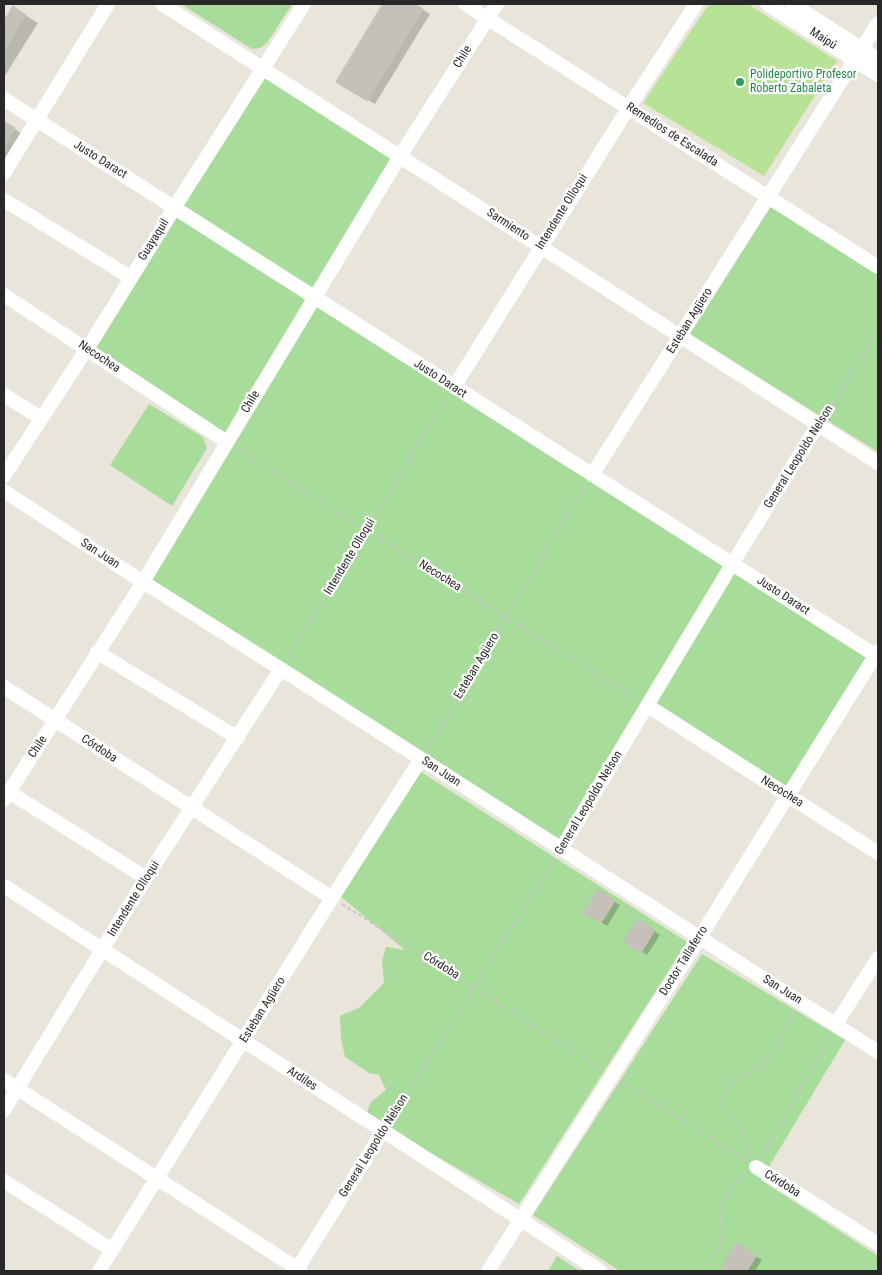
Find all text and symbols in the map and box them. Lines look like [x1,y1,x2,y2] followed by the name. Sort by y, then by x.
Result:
[807,25,839,53] street label: Maipú
[451,43,475,71] street label: Chile
[750,68,856,96] place label: Polideportivo Profesor Roberto Zabaleta
[734,76,746,88] marker: Polideportivo Profesor Roberto Zabaleta
[623,100,721,170] street label: Remedios de Escalada
[71,138,129,182] street label: Justo Daract
[533,172,591,252] street label: Intendente Olloqui
[484,206,532,244] street label: Sarmiento
[136,216,172,264] street label: Guayaquil
[664,286,716,356] street label: Esteban Agüero
[75,338,123,376] street label: Necochea
[411,357,469,401] street label: Justo Daract
[239,388,263,416] street label: Chile
[761,403,837,511] street label: General Leopoldo Nelson
[322,516,378,598] street label: Intendente Olloqui
[78,536,122,572] street label: San Juan
[416,557,464,595] street label: Necochea
[754,574,812,618] street label: Justo Daract
[452,630,502,702] street label: Esteban Agüero
[78,732,120,766] street label: Córdoba
[25,733,51,761] street label: Chile
[552,748,626,858] street label: General Leopoldo Nelson
[419,754,463,790] street label: San Juan
[758,773,806,811] street label: Necochea
[105,859,163,939] street label: Intendente Olloqui
[657,924,711,998] street label: Doctor Tallaferro
[420,949,462,983] street label: Córdoba
[760,972,804,1008] street label: San Juan
[237,975,289,1045] street label: Esteban Agüero
[284,1064,320,1094] street label: Ardiles
[336,1092,412,1200] street label: General Leopoldo Nelson
[761,1167,803,1201] street label: Córdoba

